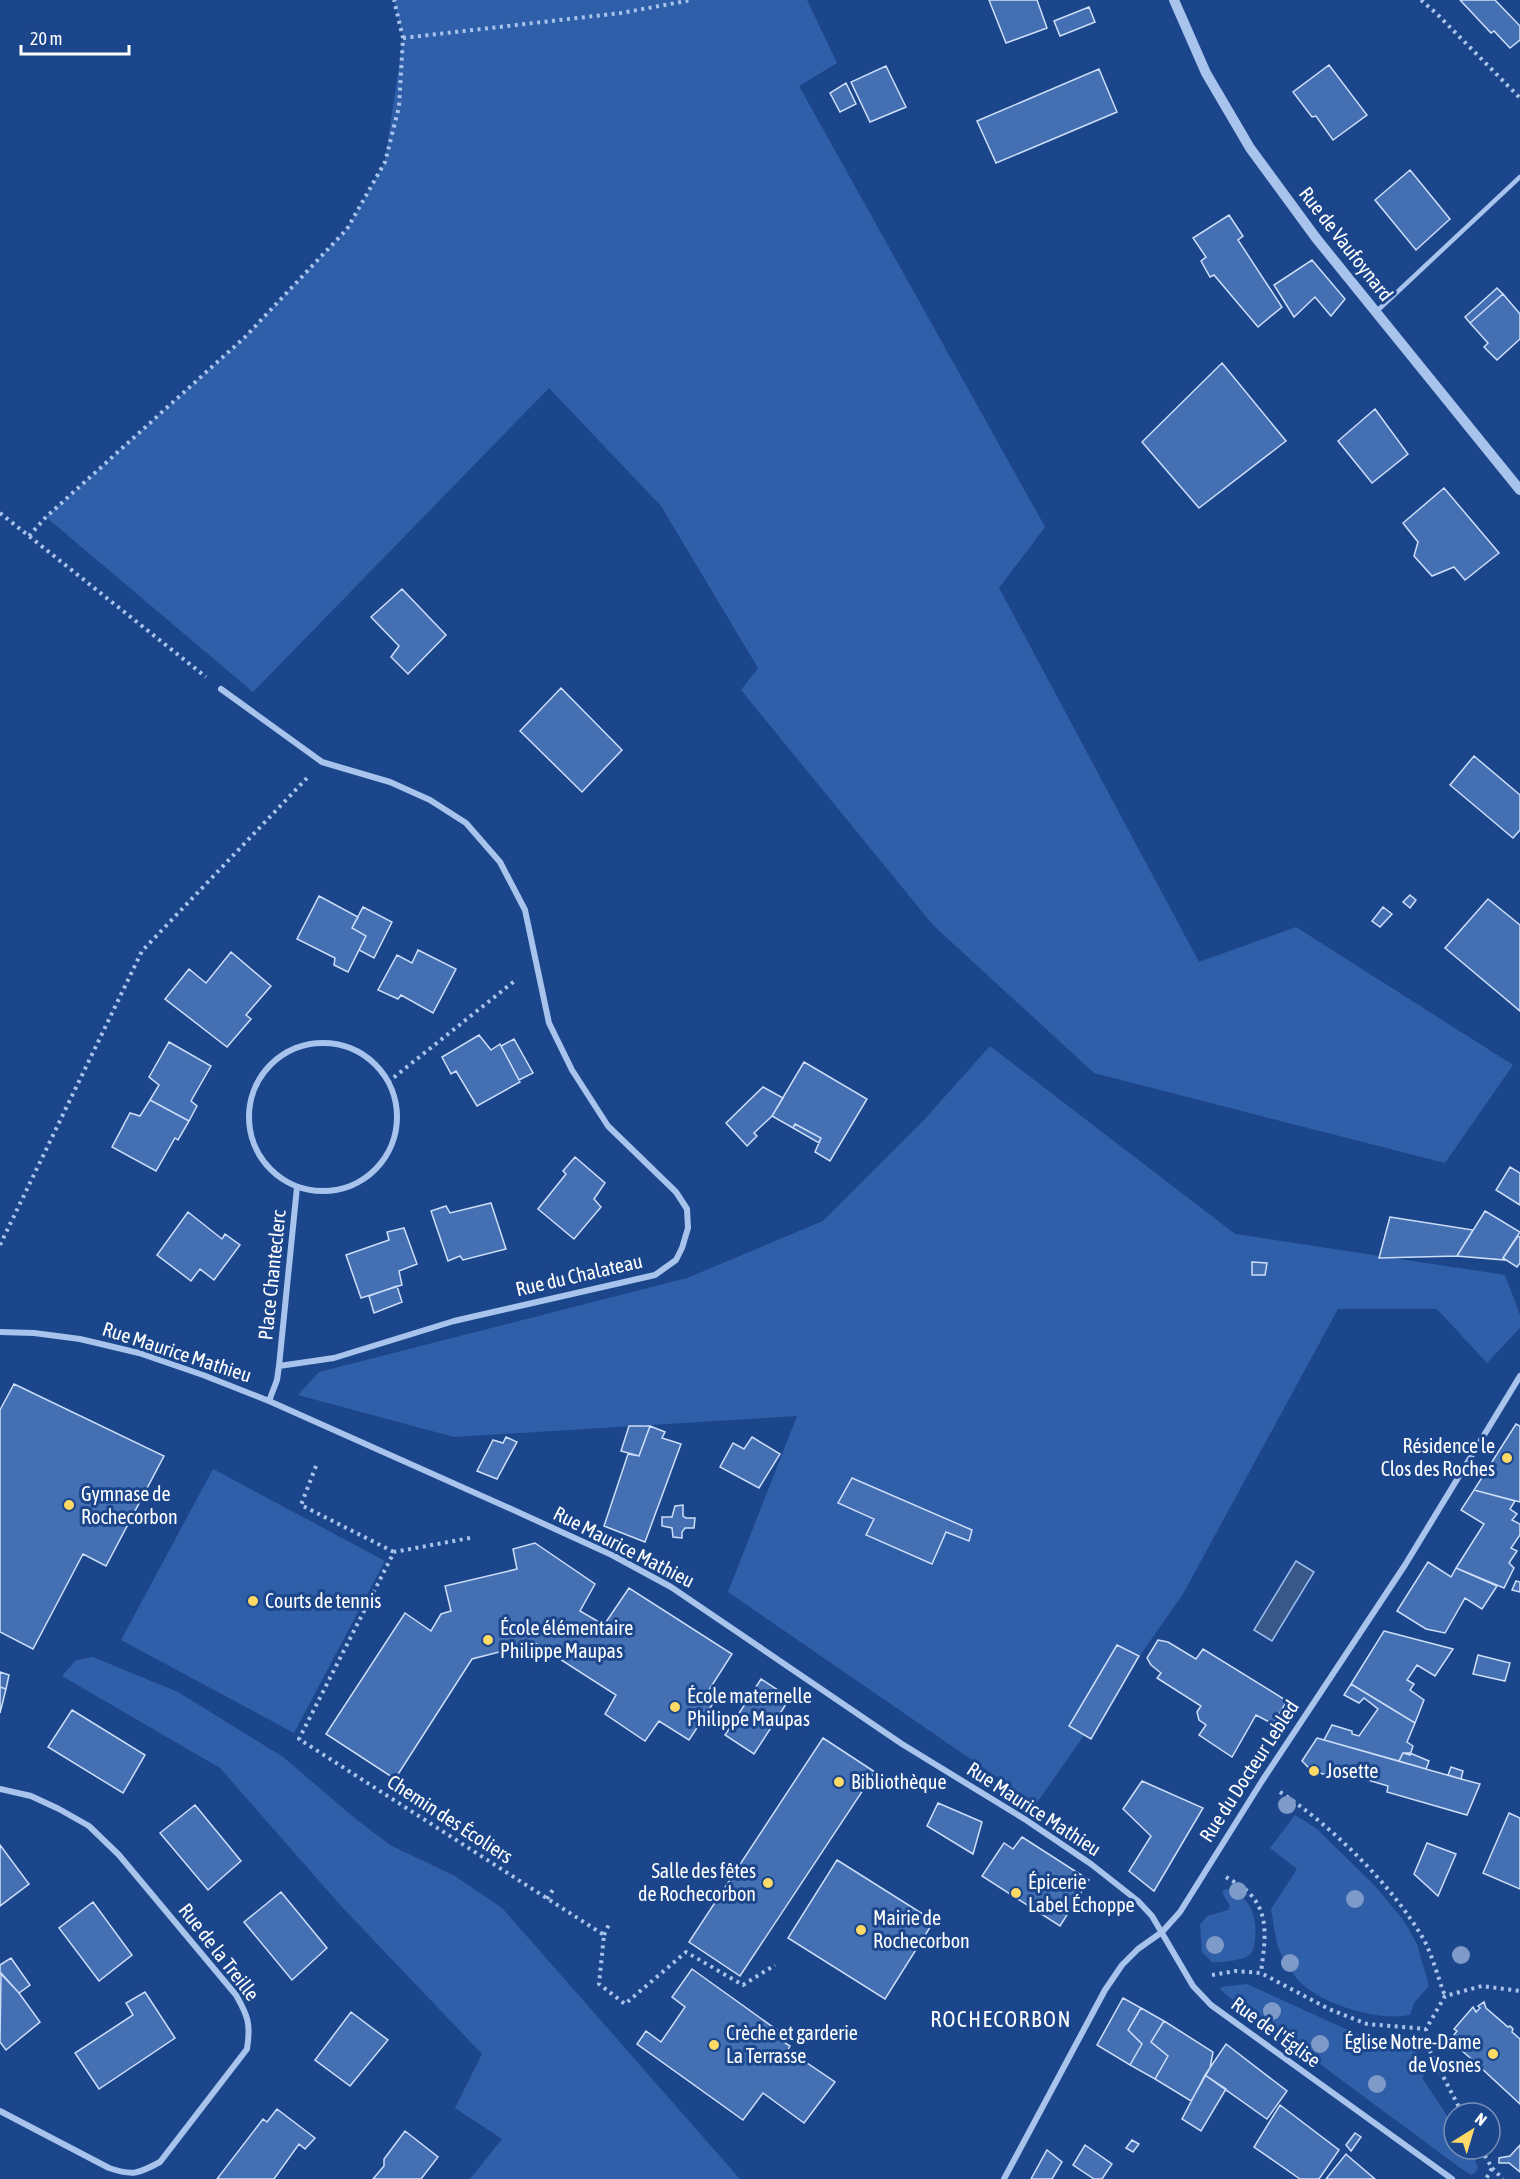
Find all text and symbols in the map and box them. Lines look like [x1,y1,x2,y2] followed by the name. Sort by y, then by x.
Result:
[21,18,129,56] scale bar
[30,28,62,49] text: 20 m
[1295,182,1398,305] street label: Rue de Vaufoynard
[253,1208,290,1341] street label: Place Chanteclerc
[513,1249,645,1300] street label: Rue du Chalateau
[100,1317,254,1386] street label: Rue Maurice Mathieu
[1381,1434,1495,1480] place label: Résidence le Clos des Roches
[1500,1451,1514,1465] marker: Résidence le Clos des Roches
[81,1482,178,1528] place label: Gymnase de Rochecorbon
[62,1498,76,1512] marker: Gymnase de Rochecorbon
[550,1501,699,1592] street label: Rue Maurice Mathieu
[265,1589,381,1612] place label: Courts de tennis
[246,1594,260,1608] marker: Courts de tennis
[500,1616,633,1662] place label: École élémentaire Philippe Maupas
[481,1633,495,1647] marker: École élémentaire Philippe Maupas
[687,1684,812,1730] place label: École maternelle Philippe Maupas
[1194,1696,1303,1846] street label: Rue du Docteur Lebled
[668,1700,682,1714] marker: École maternelle Philippe Maupas
[963,1757,1106,1860] street label: Rue Maurice Mathieu
[1326,1759,1378,1782] place label: Josette
[1307,1764,1321,1778] marker: Josette
[383,1769,517,1868] street label: Chemin des Écoliers
[851,1770,947,1793] place label: Bibliothèque
[832,1775,846,1789] marker: Bibliothèque
[638,1859,756,1905] place label: Salle des fêtes de Rochecorbon
[1028,1870,1135,1916] place label: Épicerie Label Échoppe
[761,1876,775,1890] marker: Salle des fêtes de Rochecorbon
[1009,1886,1023,1900] marker: Épicerie Label Échoppe
[174,1899,264,2005] street label: Rue de la Treille
[873,1906,970,1952] place label: Mairie de Rochecorbon
[854,1923,868,1937] marker: Mairie de Rochecorbon
[1227,1992,1325,2072] street label: Rue de l'Église
[930,2006,1072,2032] district label: ROCHECORBON
[726,2021,858,2067] place label: Crèche et garderie La Terrasse
[1344,2030,1481,2076] place label: Église Notre-Dame de Vosnes
[707,2038,721,2052] marker: Crèche et garderie La Terrasse
[1486,2047,1500,2061] marker: Église Notre-Dame de Vosnes
[1442,2101,1502,2161] north arrow
[1472,2109,1490,2129] text: N

